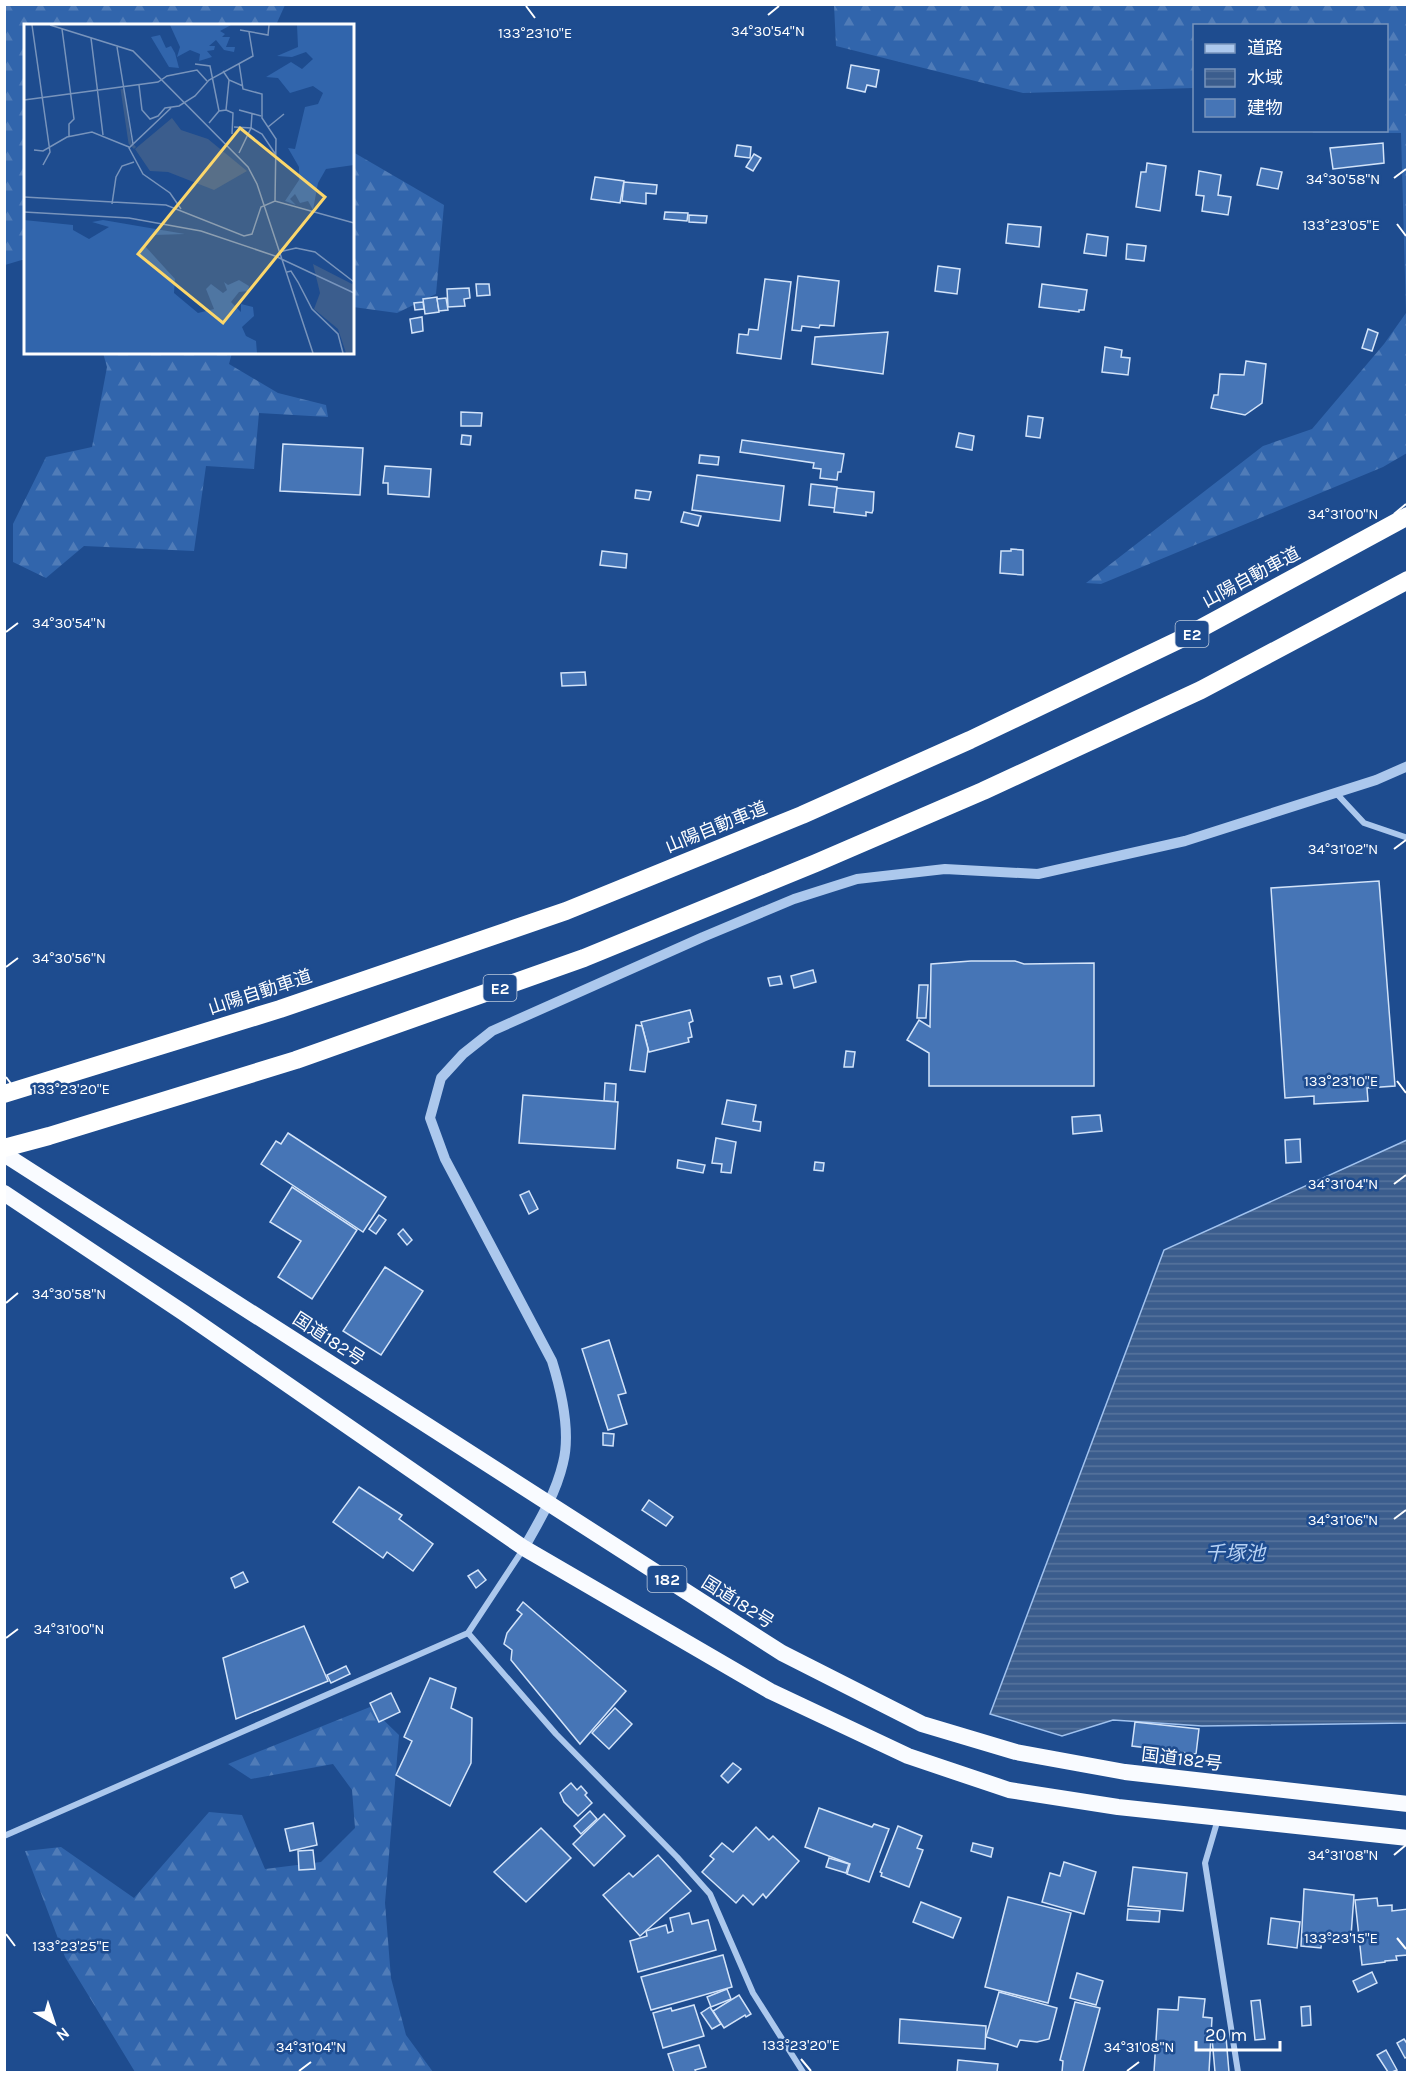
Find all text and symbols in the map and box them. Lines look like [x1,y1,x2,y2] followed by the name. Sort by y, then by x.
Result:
[731,22,805,40] text: 34°30'54"N
[24,24,354,354] inset map
[498,24,572,42] text: 133°23'10"E
[1193,24,1388,132] legend
[1247,37,1283,59] text: 道路
[1247,67,1283,89] text: 水域
[1247,97,1283,119] text: 建物
[1306,170,1380,188] text: 34°30'58"N
[1302,216,1380,234] text: 133°23'05"E
[1308,505,1378,523] text: 34°31'00"N
[1198,542,1304,612] street label: 山陽自動車道
[32,614,106,632] text: 34°30'54"N
[1176,621,1208,647] road number: E2
[662,797,770,857] street label: 山陽自動車道
[1308,840,1378,858] text: 34°31'02"N
[32,949,106,967] text: 34°30'56"N
[205,965,315,1019] street label: 山陽自動車道
[484,975,516,1001] road number: E2
[1304,1072,1378,1090] text: 133°23'10"E
[32,1080,110,1098] text: 133°23'20"E
[1308,1175,1378,1193] text: 34°31'04"N
[32,1285,106,1303] text: 34°30'58"N
[289,1308,369,1370] street label: 国道182号
[1308,1511,1378,1529] text: 34°31'06"N
[1205,1542,1267,1565] water label: 千塚池
[648,1566,686,1592] road number: 182
[698,1571,778,1633] street label: 国道182号
[34,1620,104,1638] text: 34°31'00"N
[1140,1743,1224,1775] street label: 国道182号
[1307,1846,1379,1864] text: 34°31'08"N
[1304,1929,1378,1947] text: 133°23'15"E
[32,1937,110,1955] text: 133°23'25"E
[24,1993,84,2053] north arrow
[1196,2014,1280,2052] scale bar
[53,2023,74,2045] text: N
[1205,2024,1247,2046] text: 20 m
[762,2036,840,2054] text: 133°23'20"E
[276,2038,346,2056] text: 34°31'04"N
[1103,2038,1175,2056] text: 34°31'08"N

